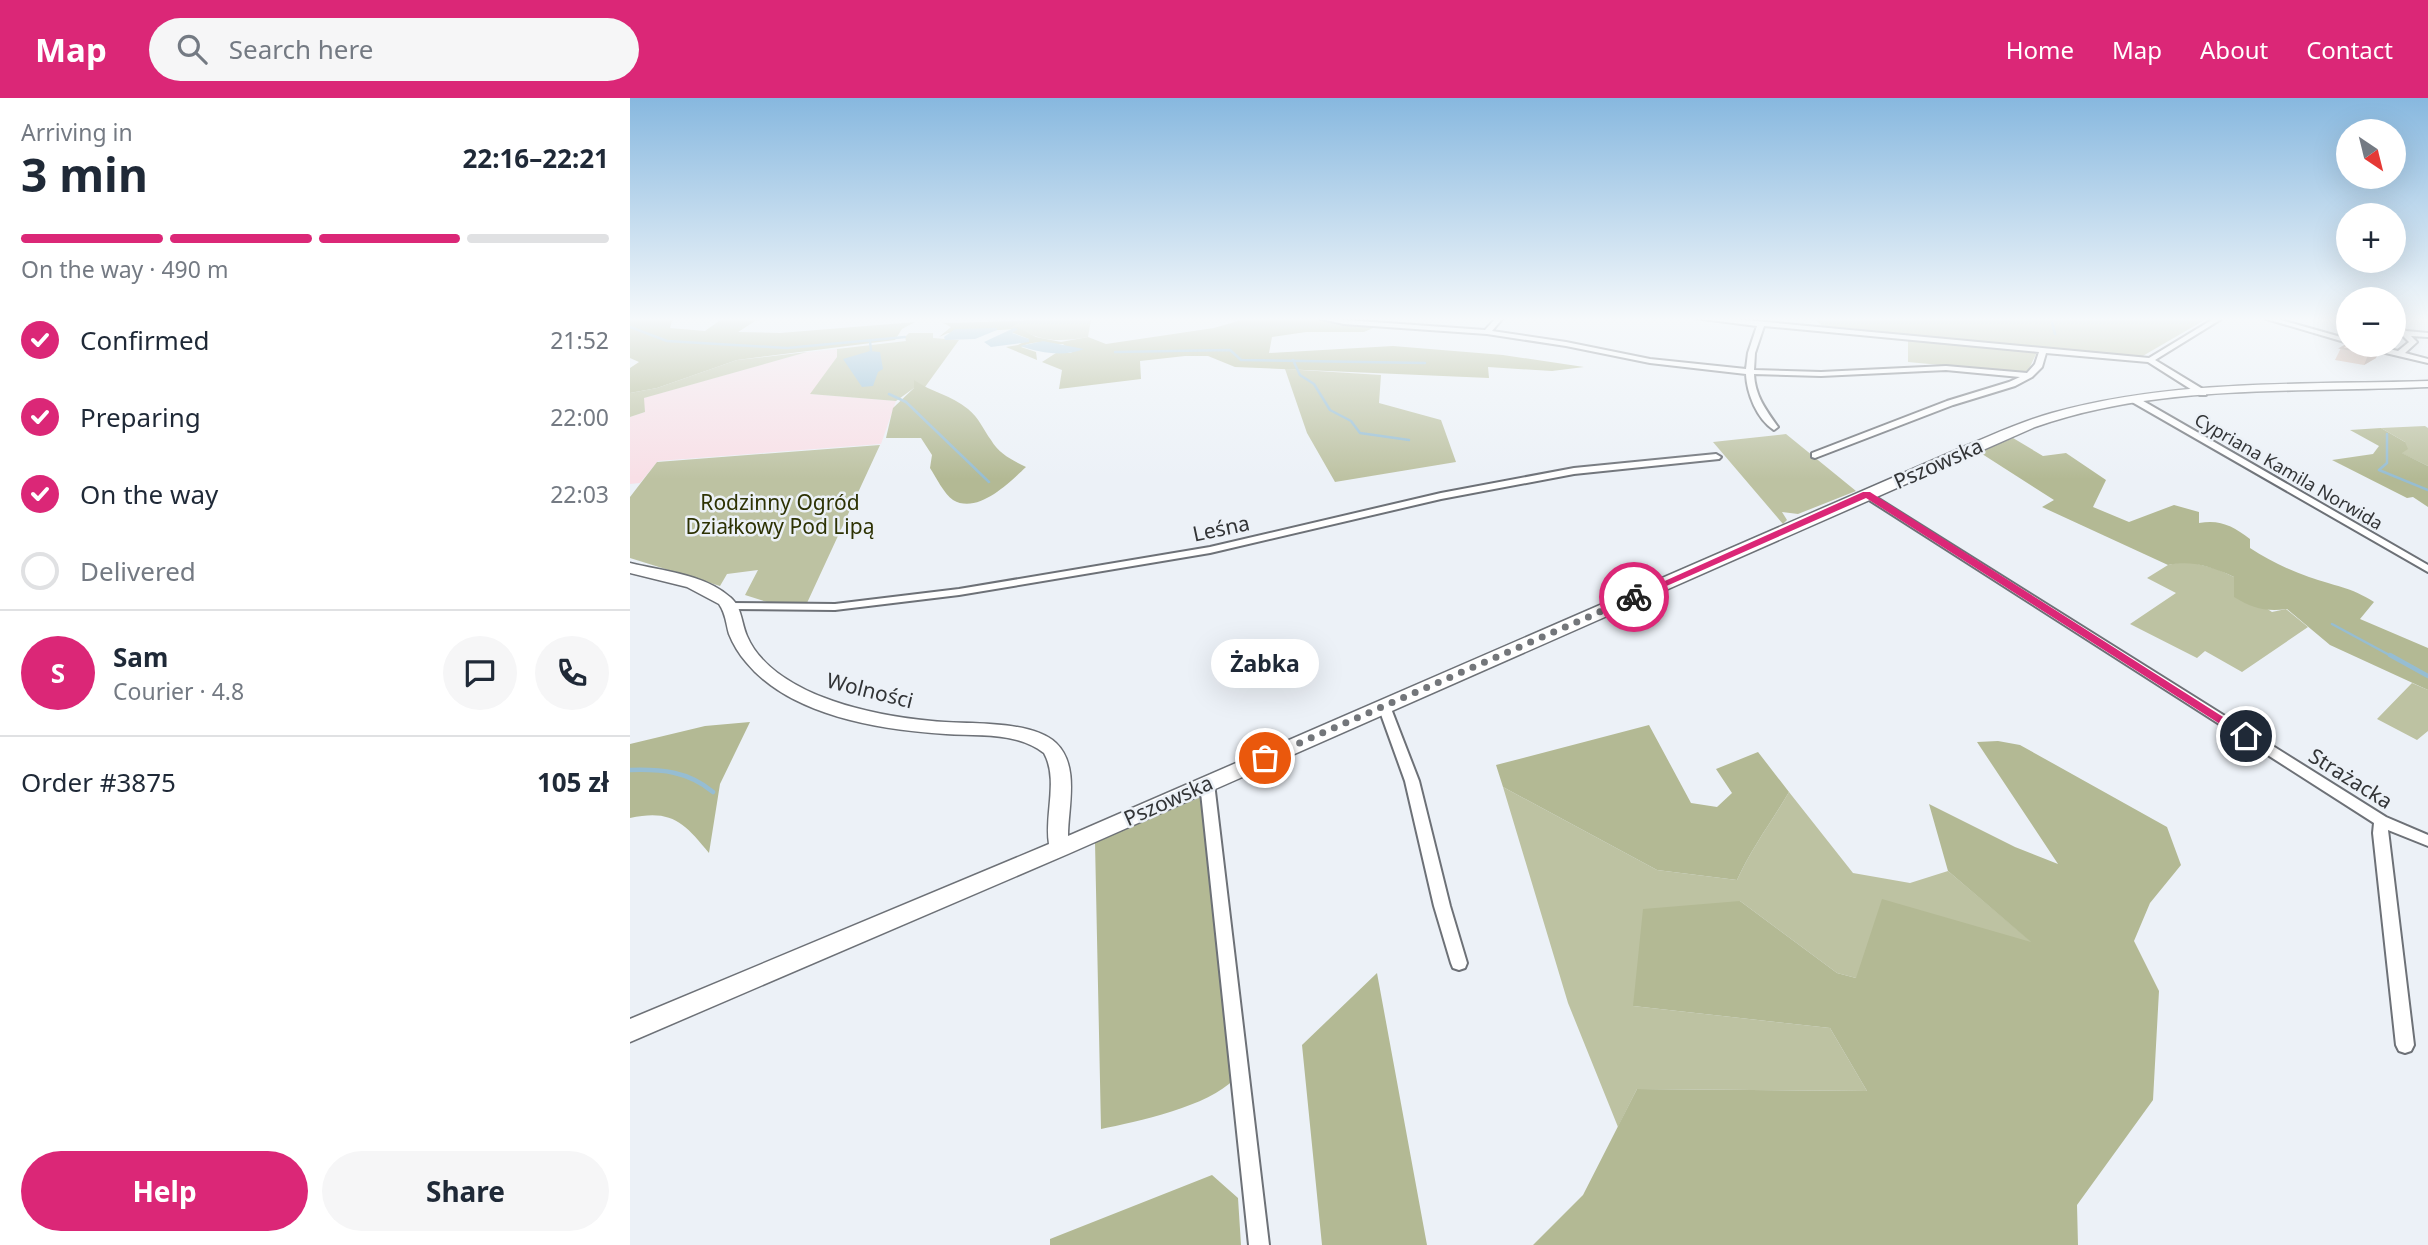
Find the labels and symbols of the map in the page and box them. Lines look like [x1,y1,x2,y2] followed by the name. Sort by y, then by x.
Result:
[2336,119,2406,189] north arrow
[2190,407,2388,535] street label: Cypriana Kamila Norwida
[1889,431,1987,495] street label: Pszowska
[686,488,874,540] park label: Rodzinny Ogród Działkowy Pod Lipą
[1190,508,1252,548] street label: Leśna
[1599,562,1669,632] courier
[1211,639,1319,688] callout: Żabka
[824,666,916,714] street label: Wolności
[2216,706,2276,766] pin
[1235,728,1295,788] pin
[2304,741,2398,815] street label: Strażacka
[1119,768,1217,832] street label: Pszowska

